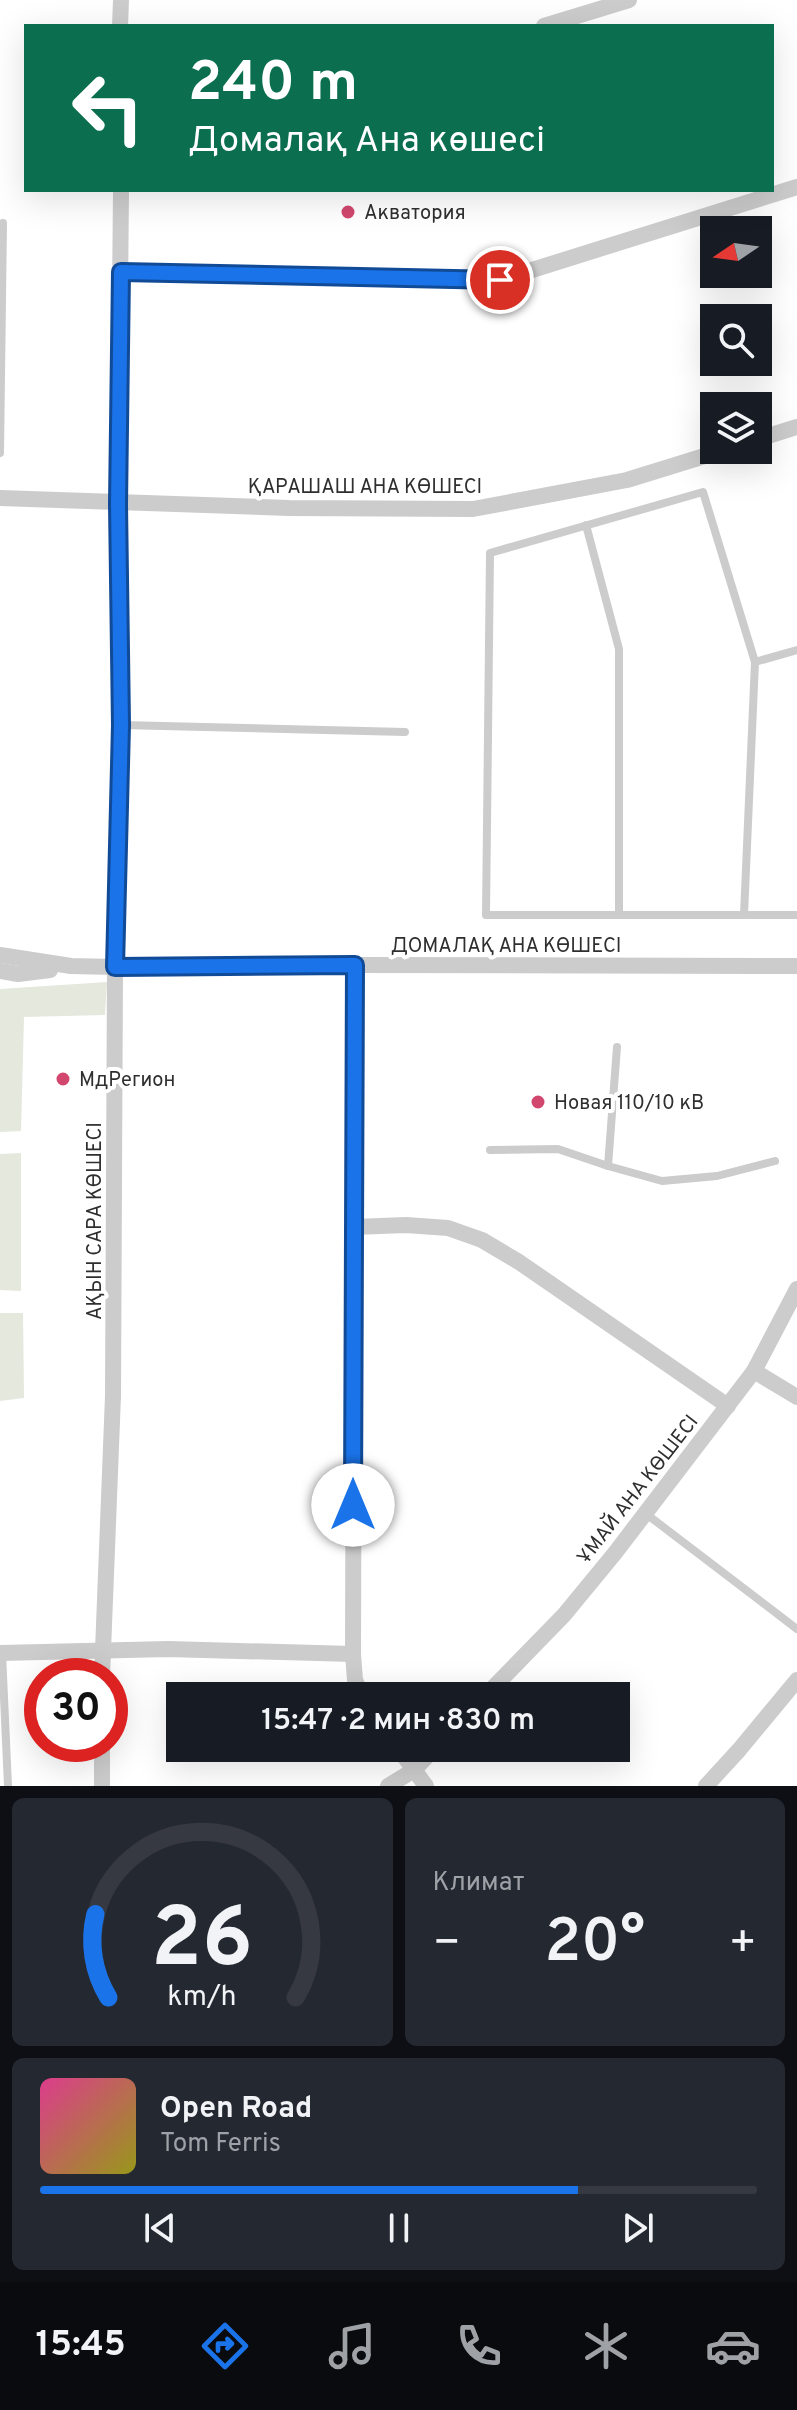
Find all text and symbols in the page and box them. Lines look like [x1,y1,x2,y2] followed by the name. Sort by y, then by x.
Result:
[188,50,358,120] text: 240 m
[56,56,160,160] icon: left
[188,119,545,165] text: Домалақ Ана көшесі
[364,201,466,227] place label: Акватория
[339,203,357,221] marker: Акватория
[700,216,772,288] north arrow
[700,216,772,464] map controls
[466,246,534,314] pin
[478,258,522,302] icon: arrive
[700,304,772,376] button: search
[700,392,772,464] button: layers
[248,475,482,501] street label: ҚАРАШАШ АНА КӨШЕСІ
[391,934,621,960] street label: ДОМАЛАҚ АНА КӨШЕСІ
[79,1068,175,1094] place label: МдРегион
[54,1070,72,1088] marker: МдРегион
[554,1091,704,1117] place label: Новая 110/10 кВ
[529,1093,547,1111] marker: Новая 110/10 кВ
[83,1122,109,1320] street label: АҚЫН САРА КӨШЕСІ
[570,1409,705,1570] street label: ҰМАЙ АНА КӨШЕСІ
[311,1463,395,1547] position arrow
[24,1658,128,1762] speed limit sign: 30
[261,1703,535,1740] text: 15:47 · 2 мин · 830 m
[433,1867,524,1900] text: Климат
[151,1891,253,1996] text: 26
[544,1907,645,1983] text: 20°
[433,1917,461,1973] text: −
[729,1917,757,1973] text: +
[168,1980,237,2016] text: km/h
[160,2091,312,2128] text: Open Road
[160,2128,281,2161] text: Tom Ferris
[138,2206,182,2250] icon: previous
[377,2206,421,2250] icon: pause
[616,2206,660,2250] icon: next
[197,2318,253,2374] icon: directions
[324,2318,380,2374] icon: music
[451,2318,507,2374] icon: phone
[578,2318,634,2374] icon: climate
[705,2318,761,2374] icon: car
[36,2323,126,2369] text: 15:45

